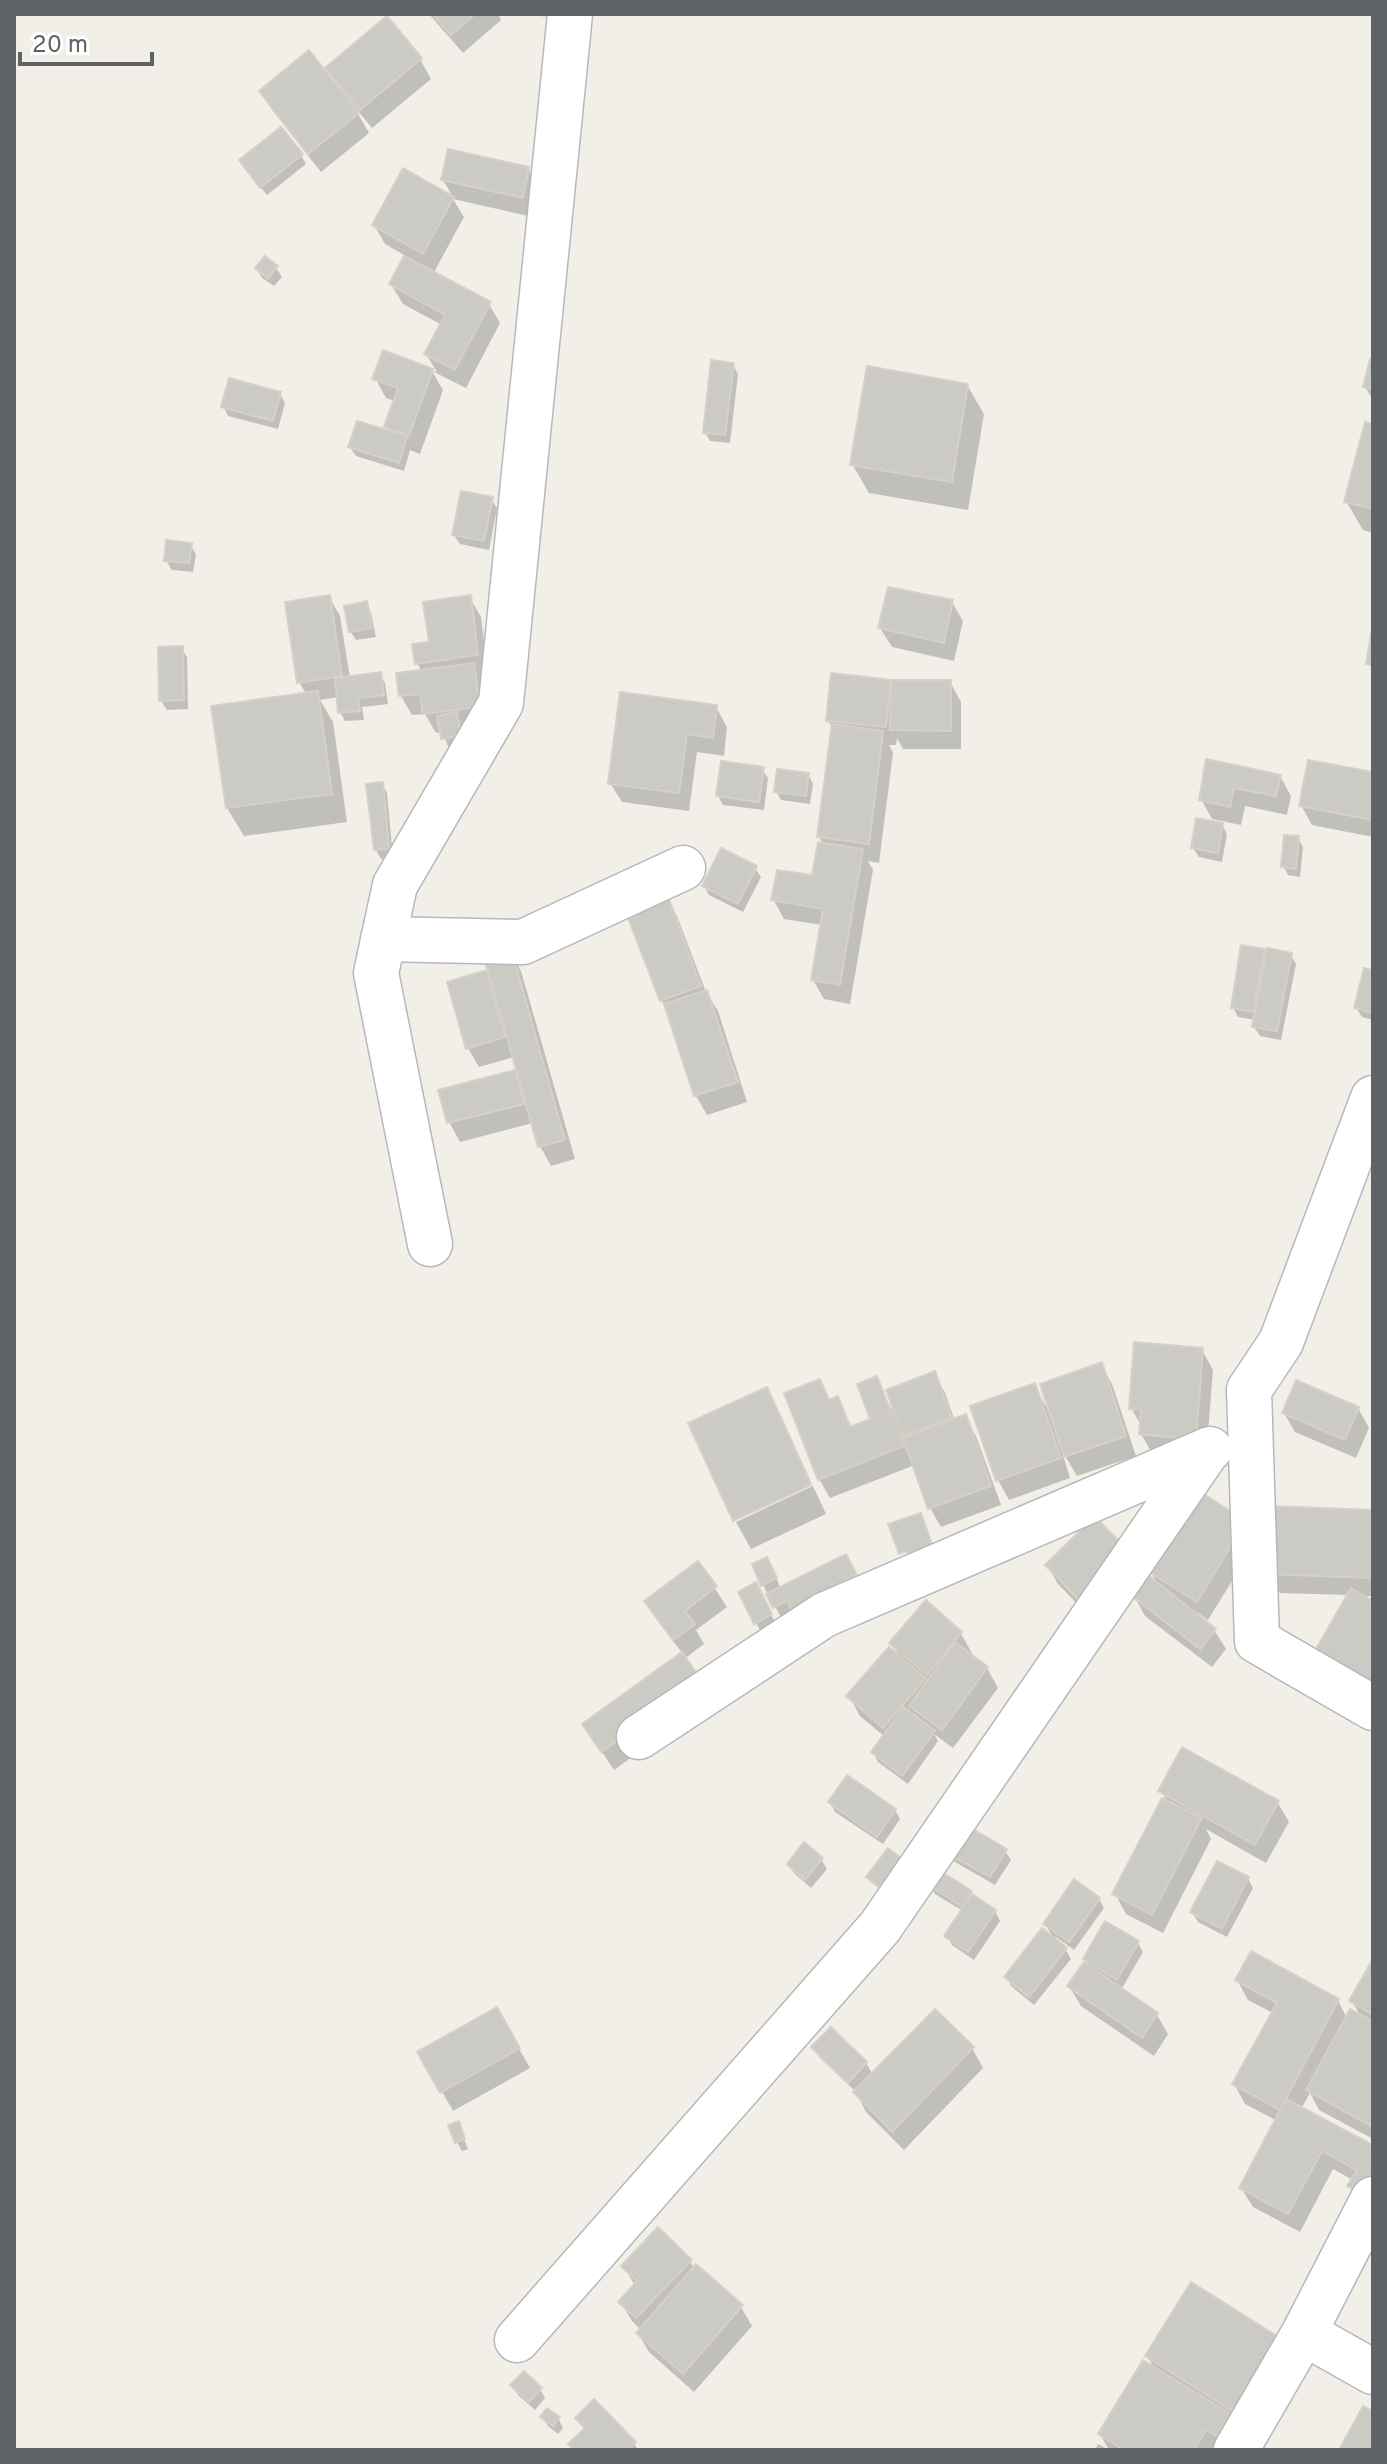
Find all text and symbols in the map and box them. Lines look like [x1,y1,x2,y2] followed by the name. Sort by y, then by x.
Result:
[20,16,152,66] scale bar
[32,31,88,61] text: 20 m

